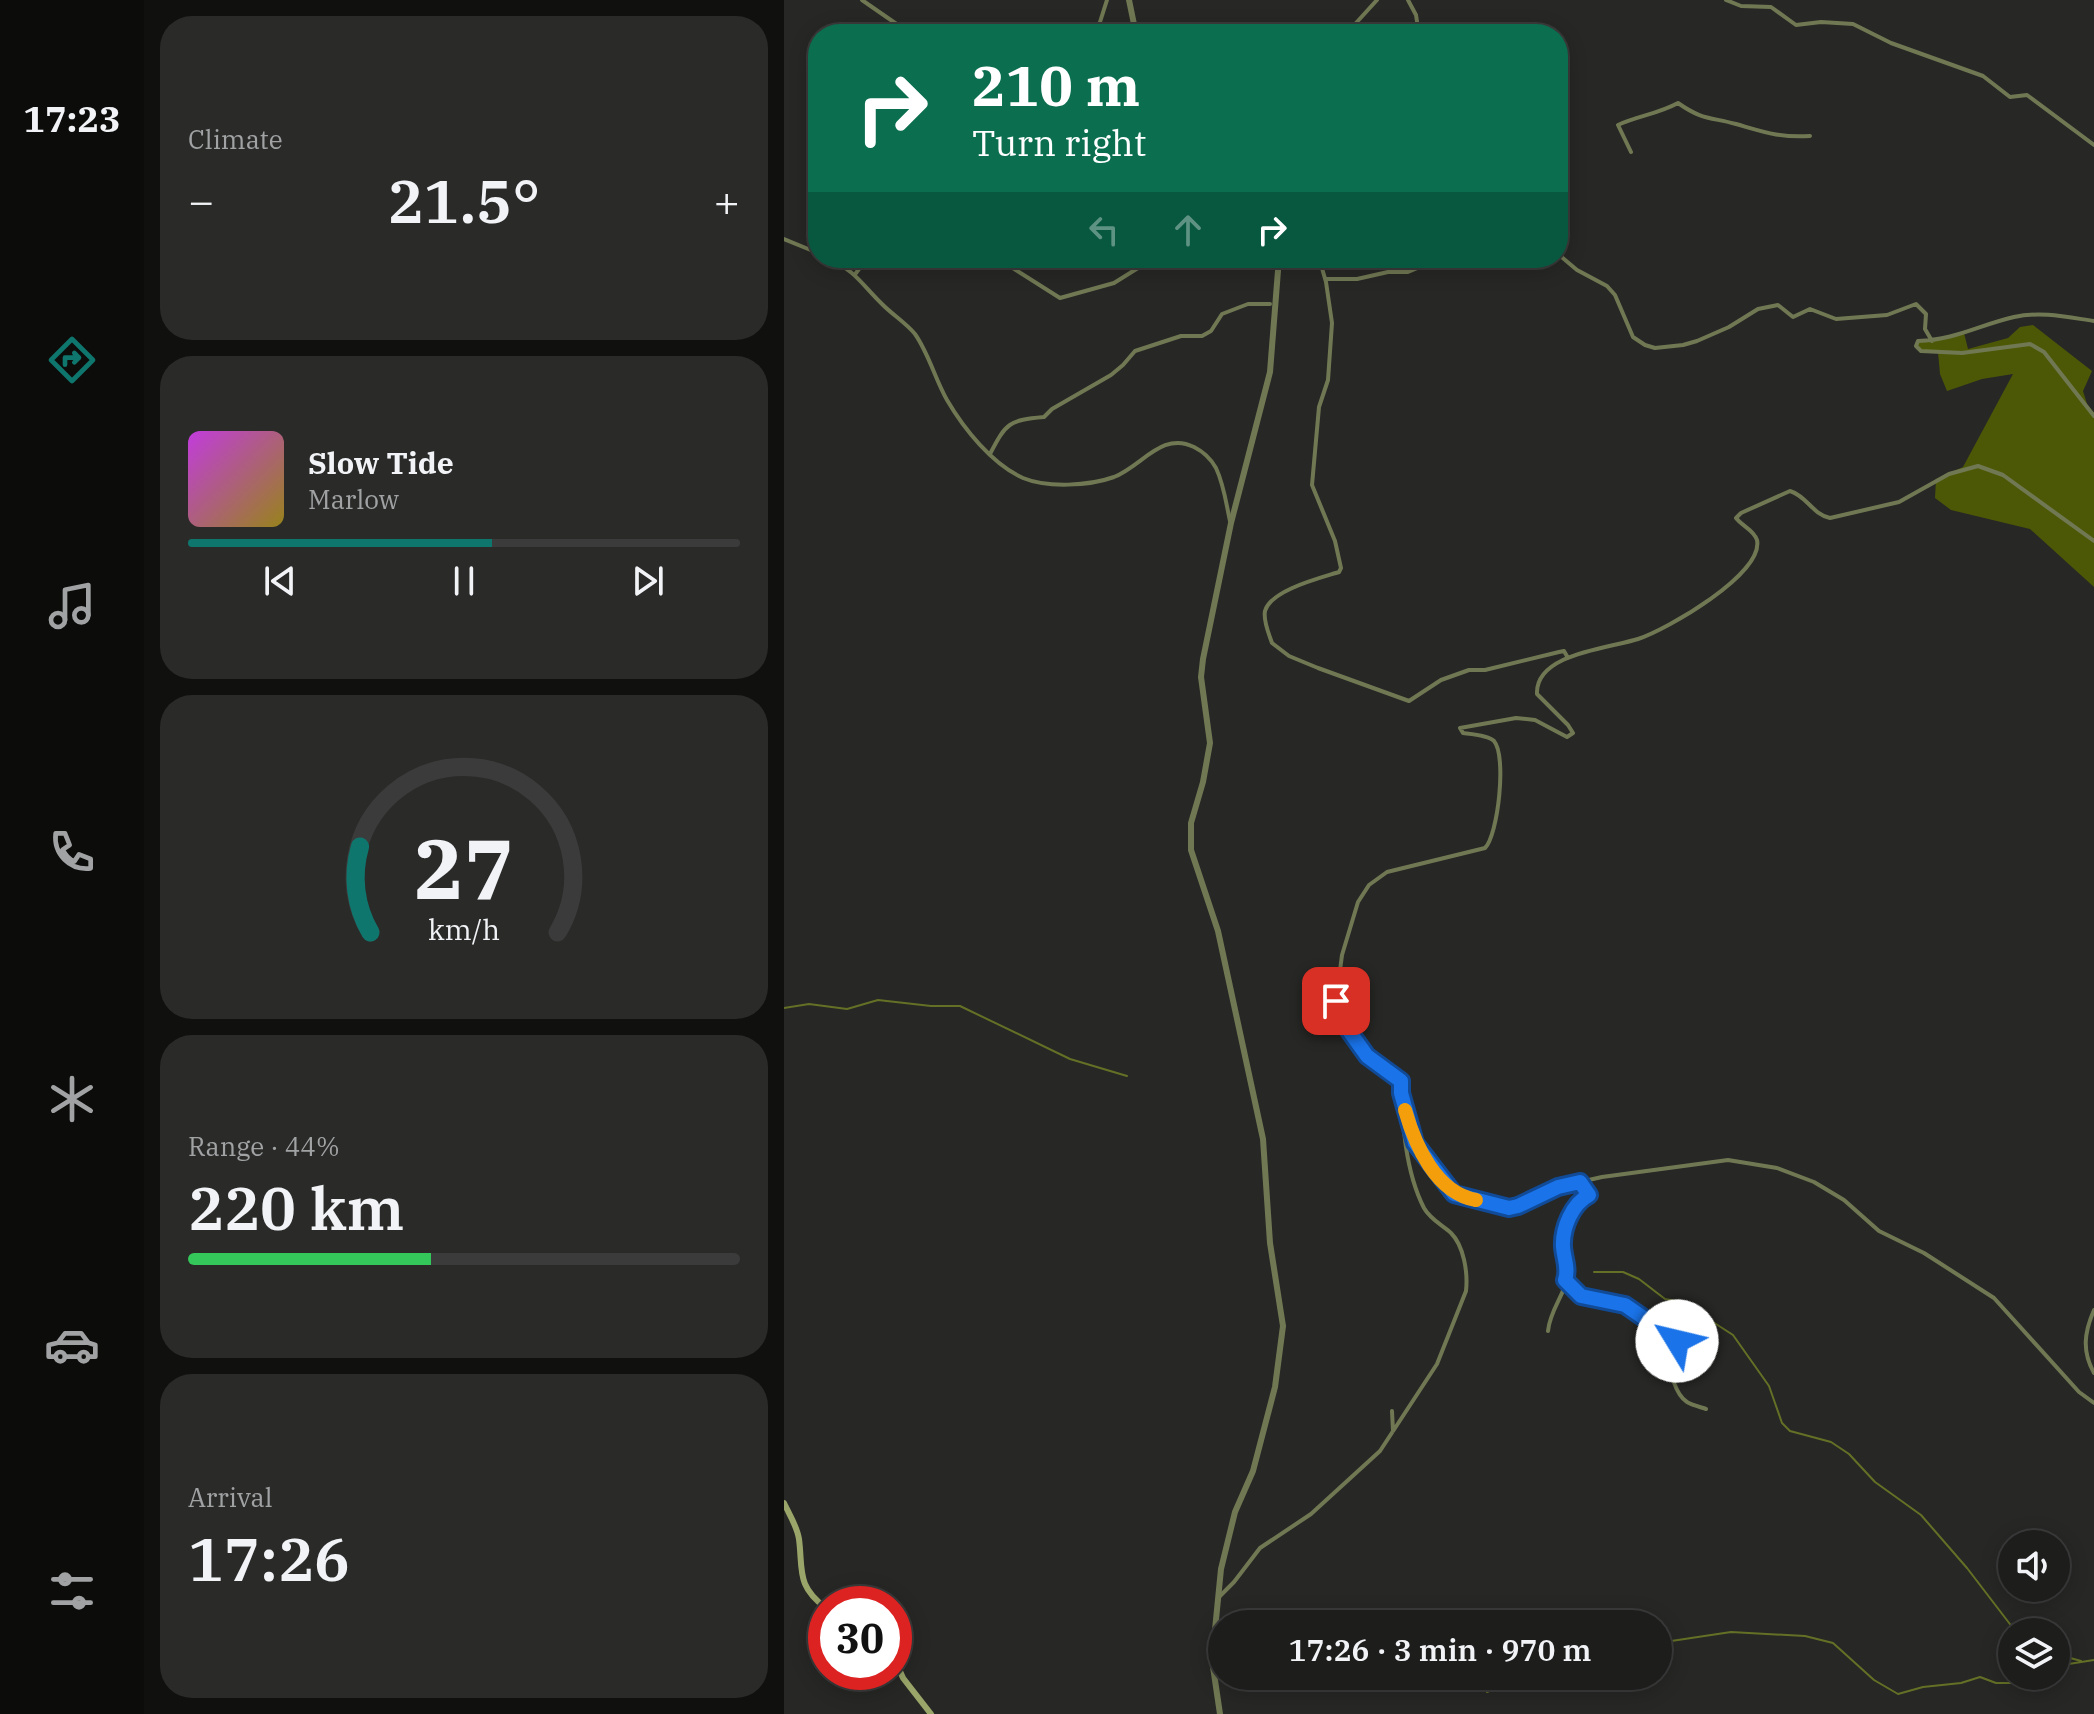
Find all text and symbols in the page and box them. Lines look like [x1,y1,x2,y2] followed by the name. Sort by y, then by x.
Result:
[972,49,1140,121] text: 210 m
[840,56,944,160] icon: right
[23,95,121,142] text: 17:23
[972,119,1146,166] text: Turn right
[188,122,283,156] text: Climate
[388,161,540,240] text: 21.5°
[188,172,214,229] text: −
[714,172,740,229] text: +
[1082,208,1126,252] icon: left
[1166,208,1210,252] icon: ahead
[1250,208,1294,252] icon: right
[44,332,100,388] icon: directions
[308,443,454,482] text: Slow Tide
[308,482,399,516] text: Marlow
[258,559,302,603] icon: previous
[442,559,486,603] icon: pause
[626,559,670,603] icon: next
[44,578,100,634] icon: music
[414,814,514,922] text: 27
[44,824,100,880] icon: phone
[428,911,500,948] text: km/h
[1302,967,1370,1035] pin
[1314,979,1358,1023] icon: arrive
[44,1071,100,1127] icon: climate
[188,1129,340,1163] text: Range · 44%
[188,1168,404,1247] text: 220 km
[1635,1299,1719,1383] position arrow
[44,1317,100,1373] icon: car
[188,1480,273,1514] text: Arrival
[188,1519,350,1598] text: 17:26
[1998,1530,2070,1690] map controls
[1998,1530,2070,1602] button: sound
[44,1563,100,1619] icon: filters
[808,1586,912,1690] speed limit sign: 30
[1998,1618,2070,1690] button: layers
[1289,1630,1591,1669] text: 17:26 · 3 min · 970 m

